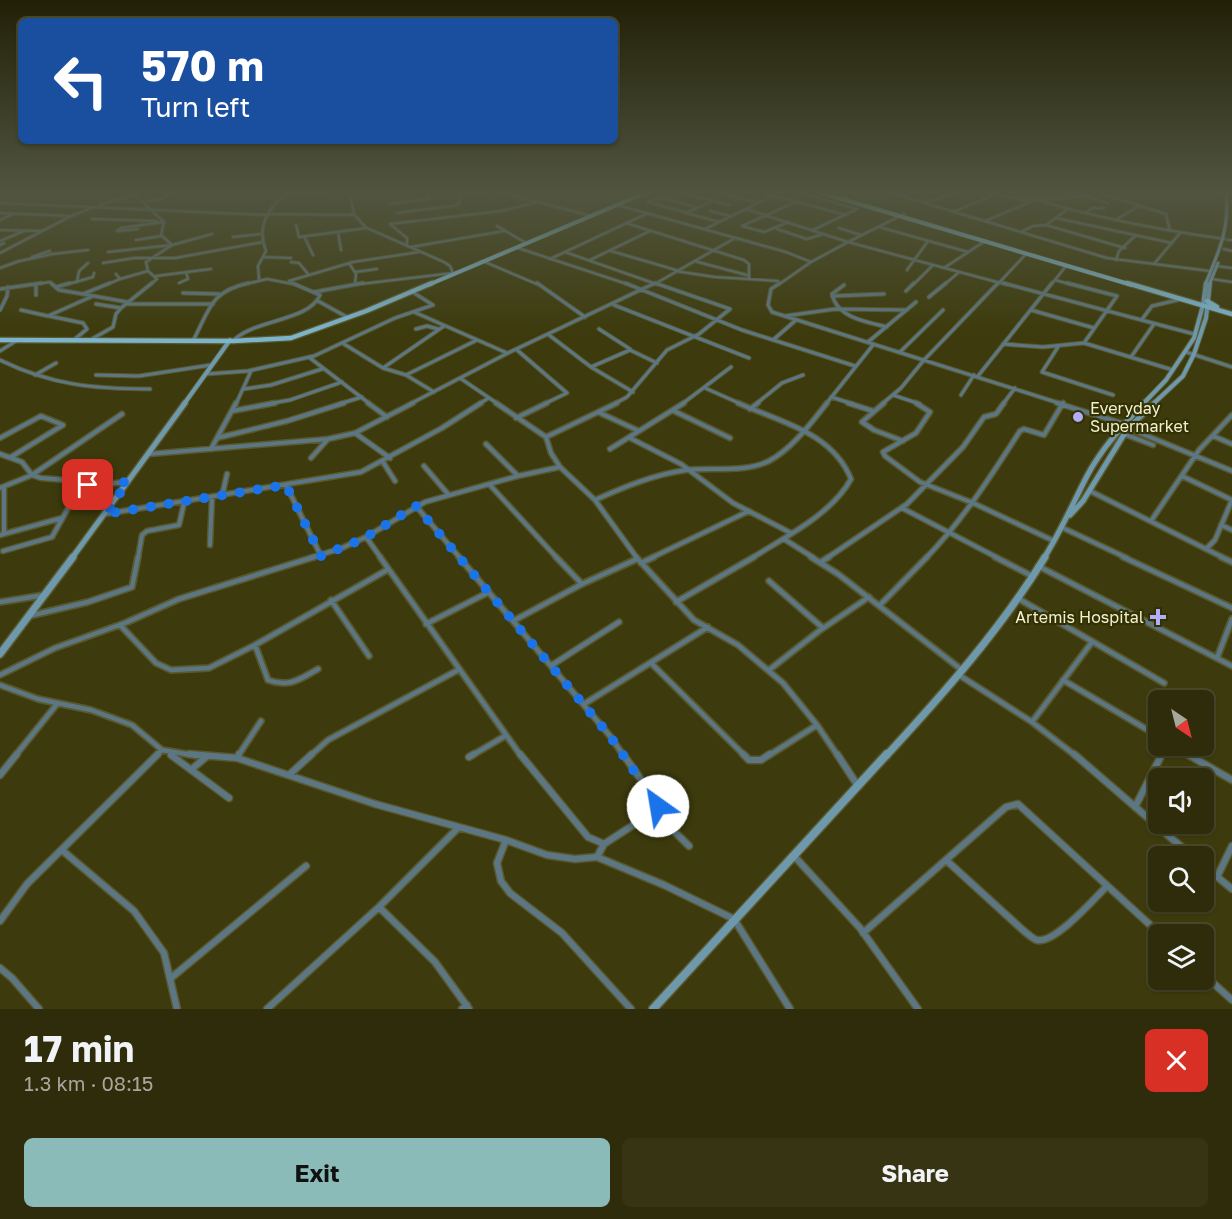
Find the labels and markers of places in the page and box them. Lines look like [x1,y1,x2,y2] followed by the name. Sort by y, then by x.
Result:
[1090,398,1189,436] place label: Everyday Supermarket
[1071,410,1085,424] marker: Everyday Supermarket
[62,459,113,510] pin
[1015,607,1144,627] place label: Artemis Hospital
[1149,608,1167,626] marker: Artemis Hospital

